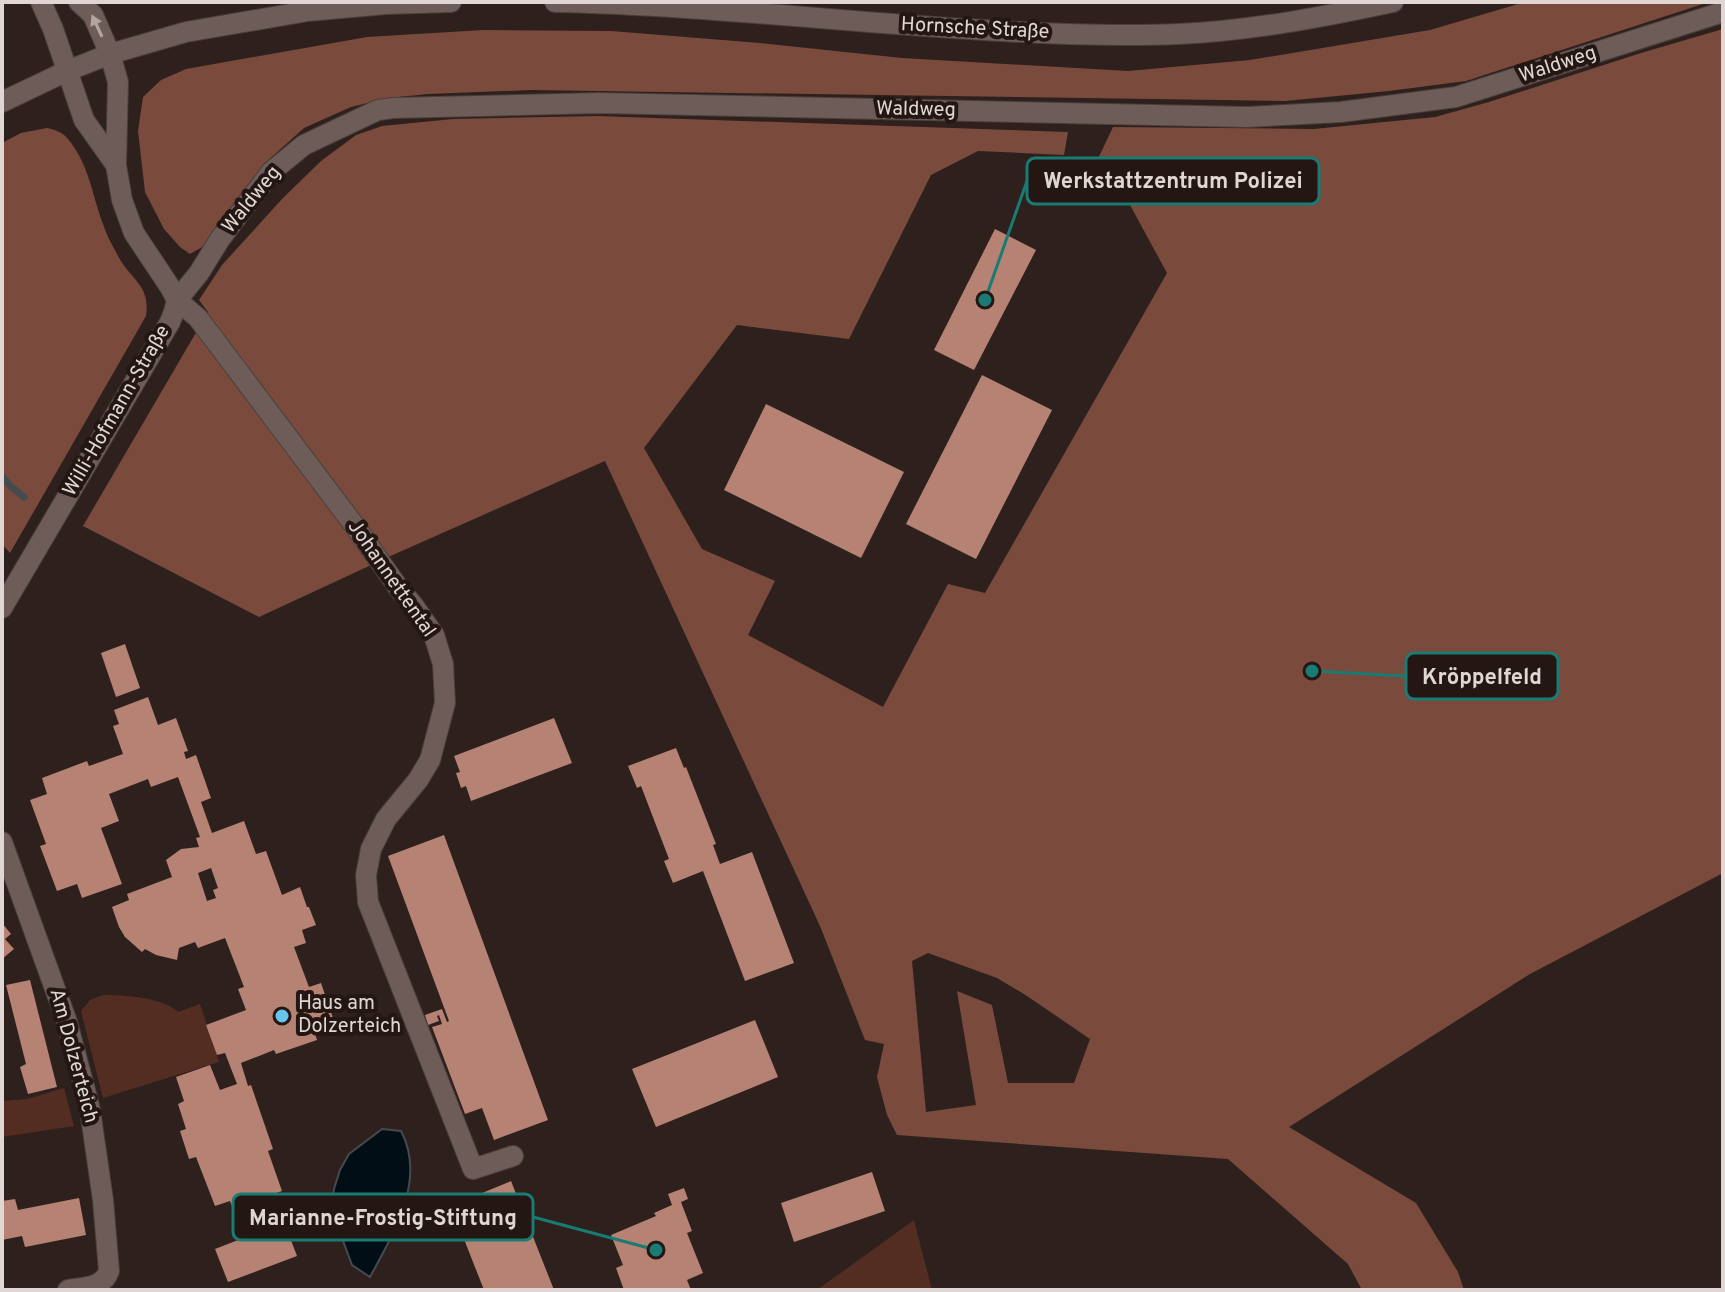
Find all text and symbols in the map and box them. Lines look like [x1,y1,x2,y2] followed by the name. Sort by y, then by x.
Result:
[900,12,1050,46] street label: Hornsche Straße
[90,15,104,38] one-way arrow
[1516,40,1600,90] street label: Waldweg
[876,96,956,124] street label: Waldweg
[1027,158,1319,204] callout: Werkstattzentrum Polizei
[217,161,287,239] street label: Waldweg
[1043,169,1303,196] text: Werkstattzentrum Polizei
[57,321,177,501] street label: Willi-Hofmann-Straße
[341,515,441,643] street label: Johannettental
[1406,653,1558,699] callout: Kröppelfeld
[1422,665,1542,692] text: Kröppelfeld
[43,986,103,1126] street label: Am Dolzerteich
[298,991,401,1040] place label: Haus am Dolzerteich
[273,1007,291,1025] marker: Haus am Dolzerteich
[233,1194,533,1240] callout: Marianne-Frostig-Stiftung
[249,1206,517,1233] text: Marianne-Frostig-Stiftung

